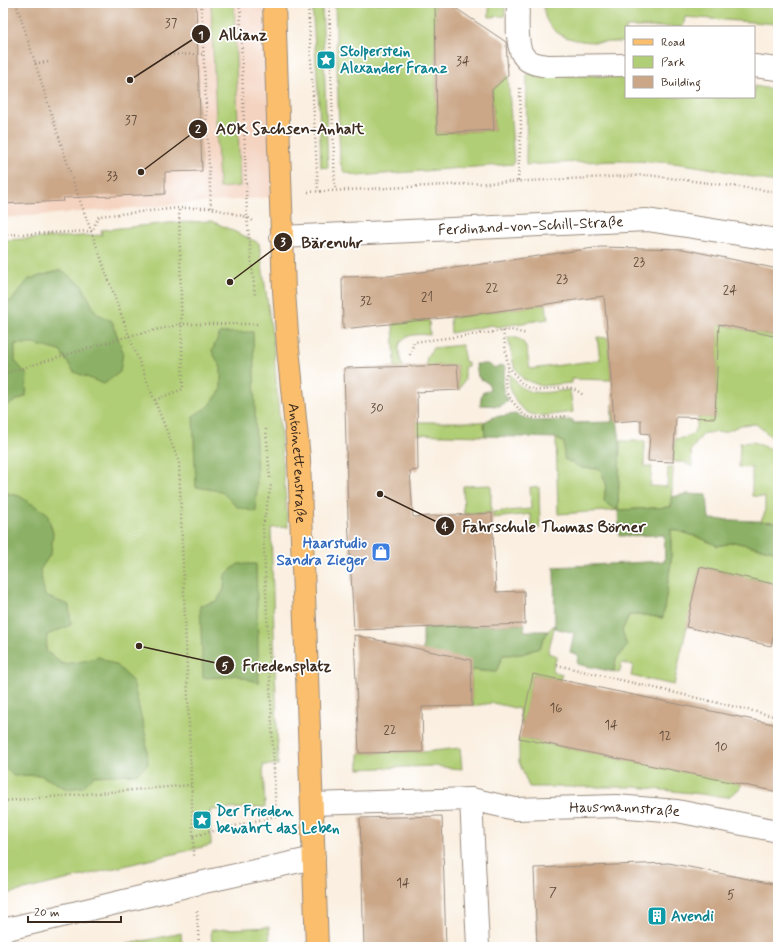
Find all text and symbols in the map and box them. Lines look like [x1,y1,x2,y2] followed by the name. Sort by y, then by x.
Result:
[165,15,178,32] house number: 37
[191,20,276,48] callout: Allianz
[219,25,268,46] text: Allianz
[625,26,755,98] legend
[198,28,204,44] text: 1
[661,35,685,51] text: Road
[340,42,448,79] place label: Stolperstein Alexander Franz
[315,49,337,71] place icon: Stolperstein Alexander Franz
[456,53,470,70] house number: 34
[661,55,685,71] text: Park
[661,75,701,92] text: Building
[125,112,138,129] house number: 37
[188,115,372,143] callout: AOK Sachsen-Anhalt
[216,119,365,140] text: AOK Sachsen-Anhalt
[195,122,201,138] text: 2
[106,168,118,185] house number: 33
[438,212,624,241] street label: Ferdinand-von-Schill-Straße
[273,228,371,256] callout: Bärenuhr
[301,233,363,254] text: Bärenuhr
[280,235,286,251] text: 3
[633,254,645,271] house number: 23
[556,271,568,288] house number: 23
[485,280,499,297] house number: 22
[723,282,737,299] house number: 24
[421,289,433,306] house number: 21
[360,293,373,310] house number: 32
[370,400,384,417] house number: 30
[283,402,310,524] street label: Antoinettenstraße
[435,512,653,540] callout: Fahrschule Thomas Börner
[462,517,646,538] text: Fahrschule Thomas Börner
[442,519,449,535] text: 4
[276,534,368,573] place label: Haarstudio Sandra Zieger
[370,541,392,563] shop icon: Haarstudio Sandra Zieger
[215,651,340,679] callout: Friedensplatz
[243,656,331,677] text: Friedensplatz
[221,659,229,675] text: 5
[549,700,563,717] house number: 16
[604,717,618,734] house number: 14
[383,722,397,739] house number: 22
[659,728,671,745] house number: 12
[714,739,728,756] house number: 10
[569,797,681,822] street label: Hausmannstraße
[216,802,340,839] place label: Der Frieden bewahrt das Leben
[191,809,213,831] place icon: Der Frieden bewahrt das Leben
[396,875,410,892] house number: 14
[549,884,557,901] house number: 7
[727,887,735,904] house number: 5
[28,898,121,924] scale bar
[34,905,60,921] text: 20 m
[646,905,668,927] building icon: Avendi
[671,907,714,927] place label: Avendi

